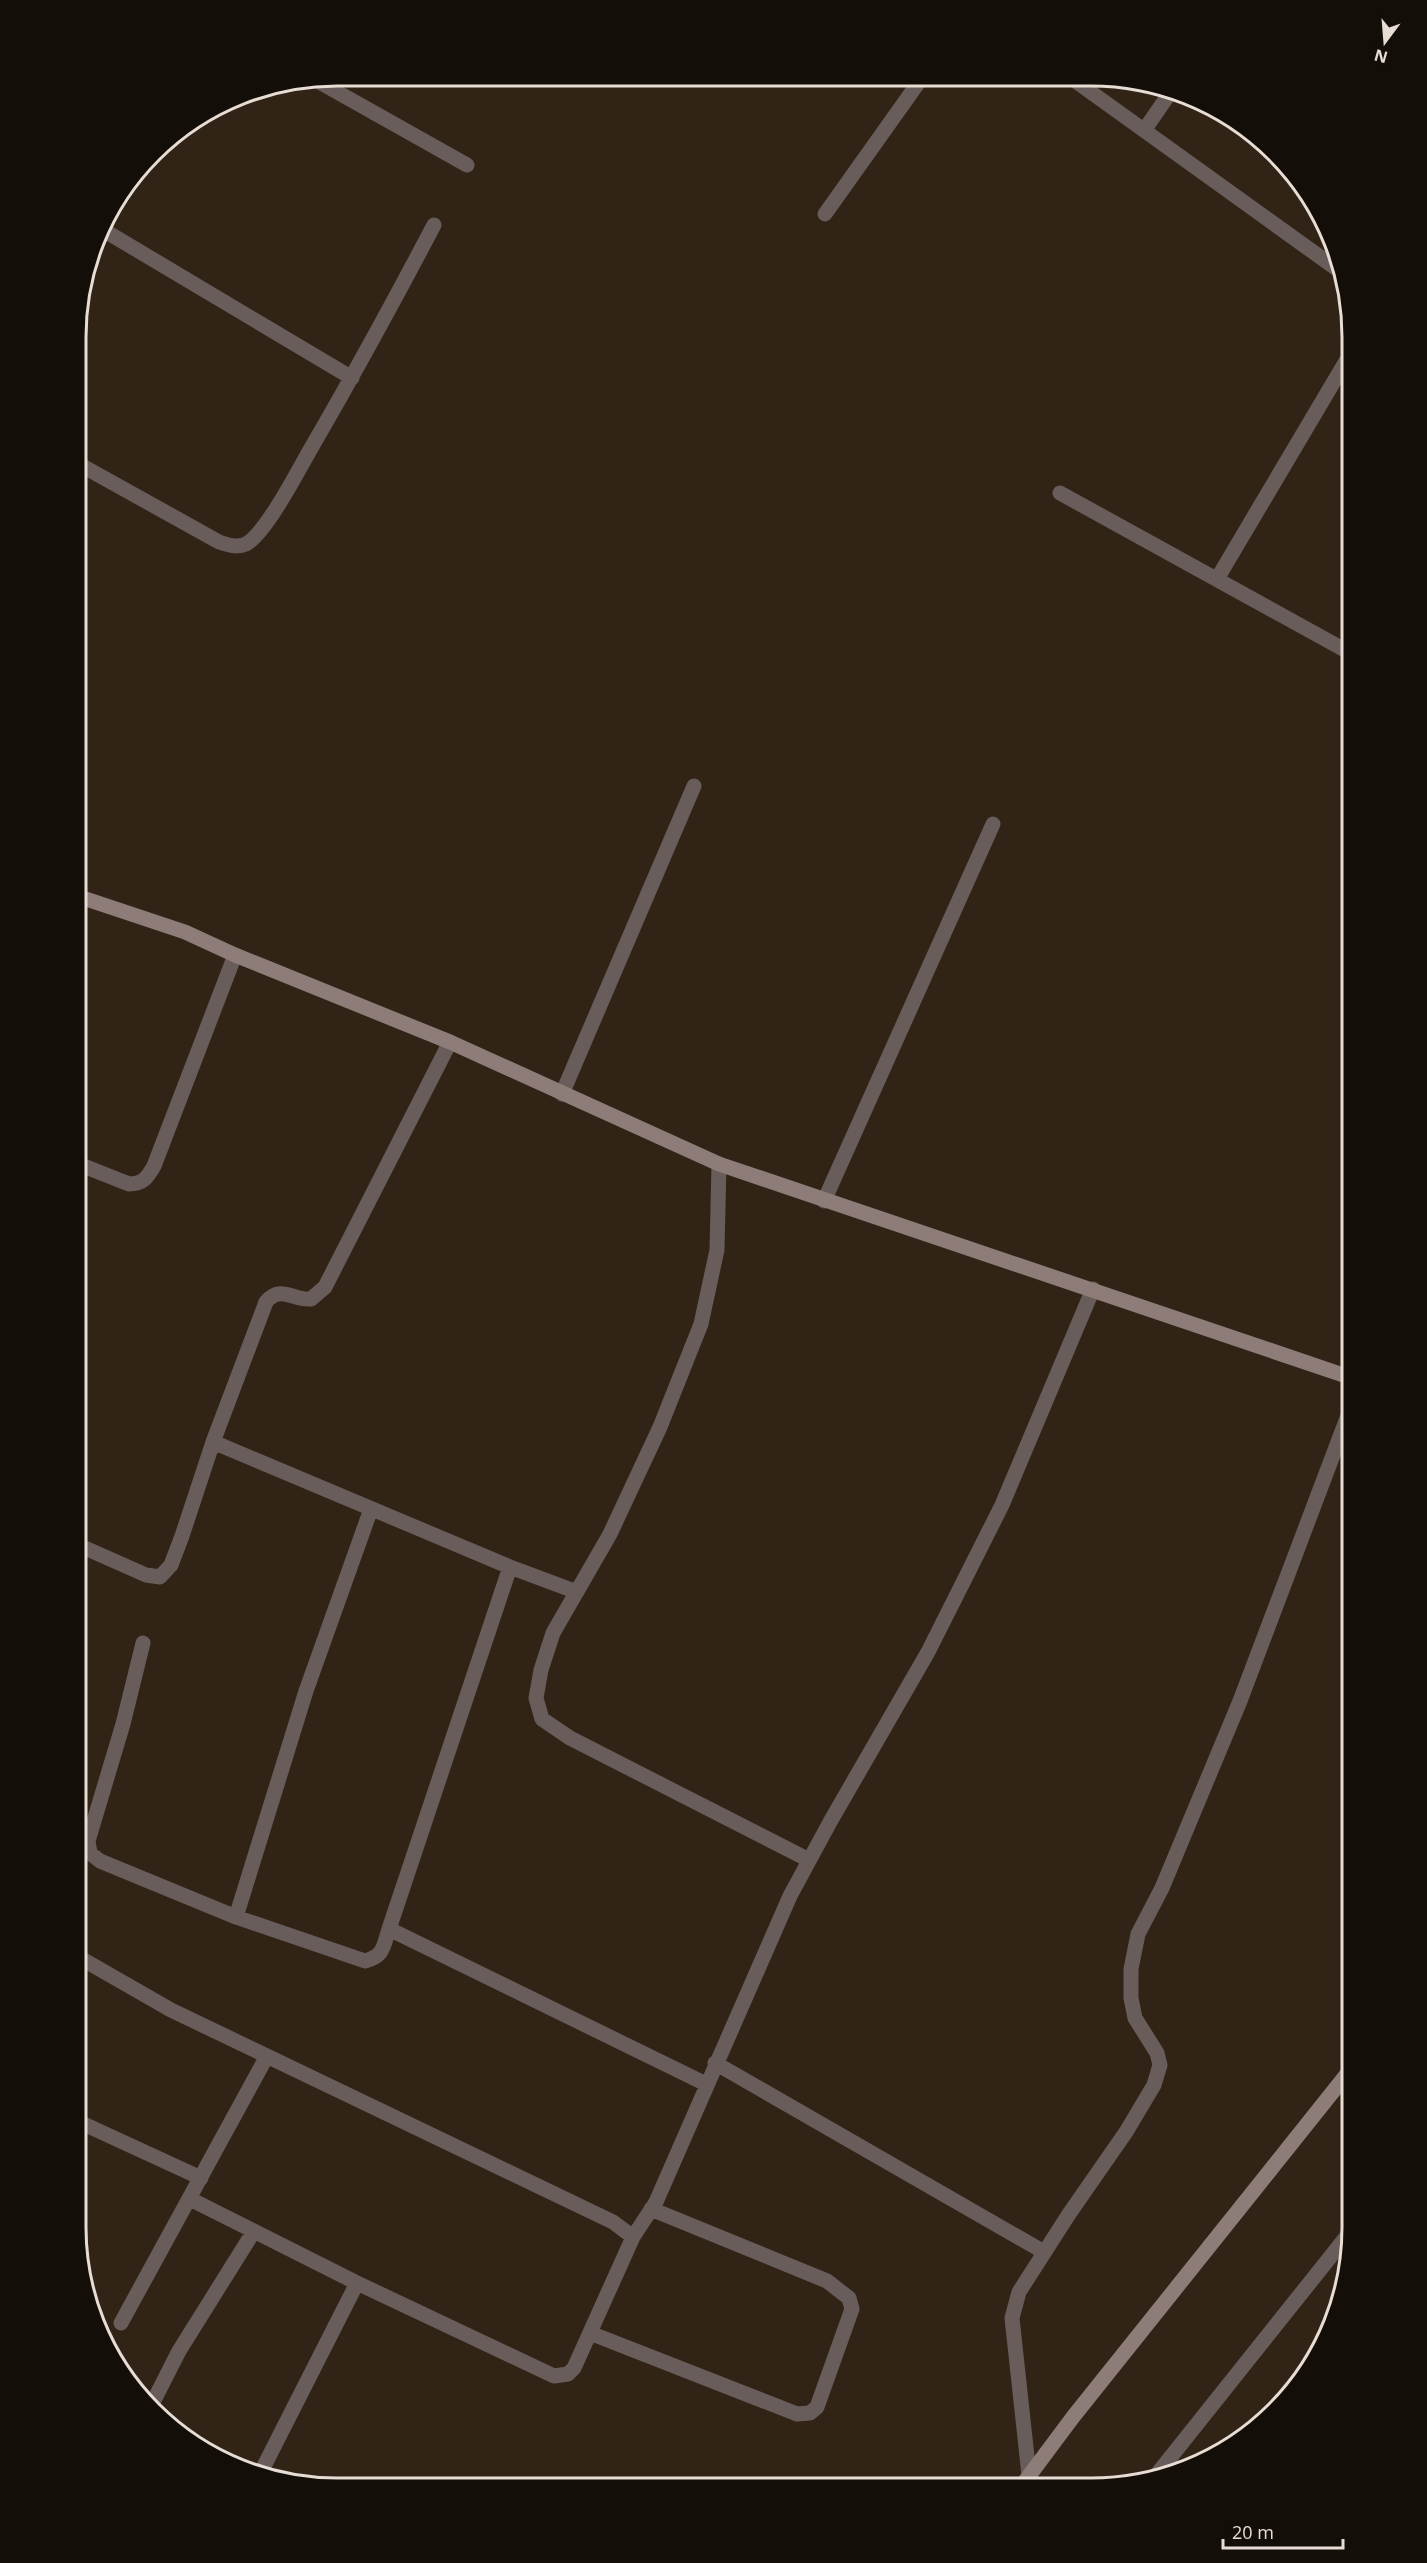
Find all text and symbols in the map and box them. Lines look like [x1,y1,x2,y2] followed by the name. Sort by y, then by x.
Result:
[1355,12,1415,72] north arrow
[1372,44,1390,69] text: N
[1223,2512,1343,2550] scale bar
[1232,2520,1274,2544] text: 20 m

